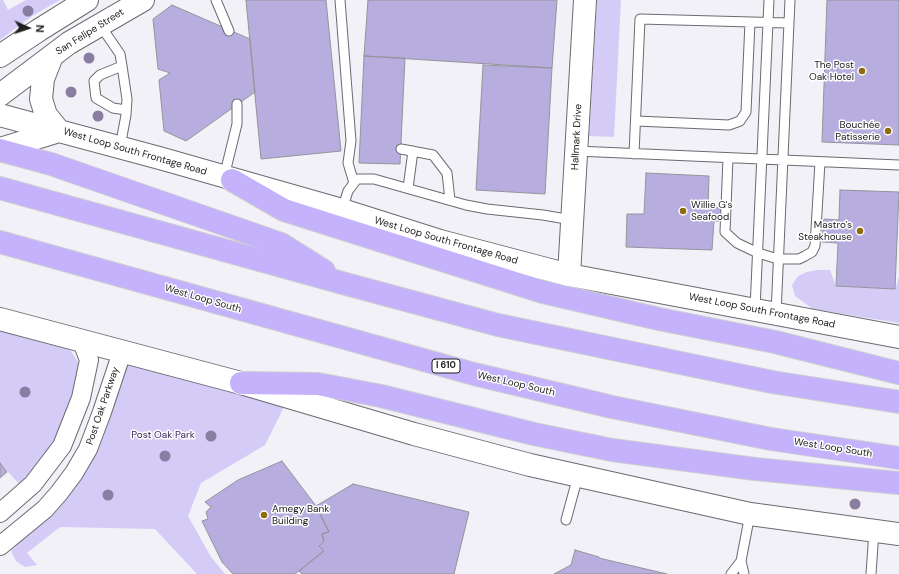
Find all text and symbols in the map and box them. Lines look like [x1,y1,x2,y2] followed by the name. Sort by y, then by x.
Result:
[54,6,126,58] street label: San Felipe Street
[8,8,48,48] north arrow
[33,24,47,33] text: N
[809,59,854,82] place label: The Post Oak Hotel
[857,66,867,76] marker: The Post Oak Hotel
[569,104,585,170] street label: Hallmark Drive
[835,119,880,142] place label: Bouchée Patisserie
[62,126,208,178] street label: West Loop South Frontage Road
[883,126,893,136] marker: Bouchée Patisserie
[691,199,732,222] place label: Willie G's Seafood
[678,206,688,216] marker: Willie G's Seafood
[373,215,519,267] street label: West Loop South Frontage Road
[798,219,852,242] place label: Mastro's Steakhouse
[855,226,865,236] marker: Mastro's Steakhouse
[163,282,243,316] street label: West Loop South
[688,291,836,331] street label: West Loop South Frontage Road
[432,359,460,373] road number: I 610
[84,365,122,447] street label: Post Oak Parkway
[476,369,556,399] street label: West Loop South
[131,429,195,441] park label: Post Oak Park
[793,436,873,460] street label: West Loop South
[272,503,329,526] place label: Amegy Bank Building
[259,510,269,520] marker: Amegy Bank Building

